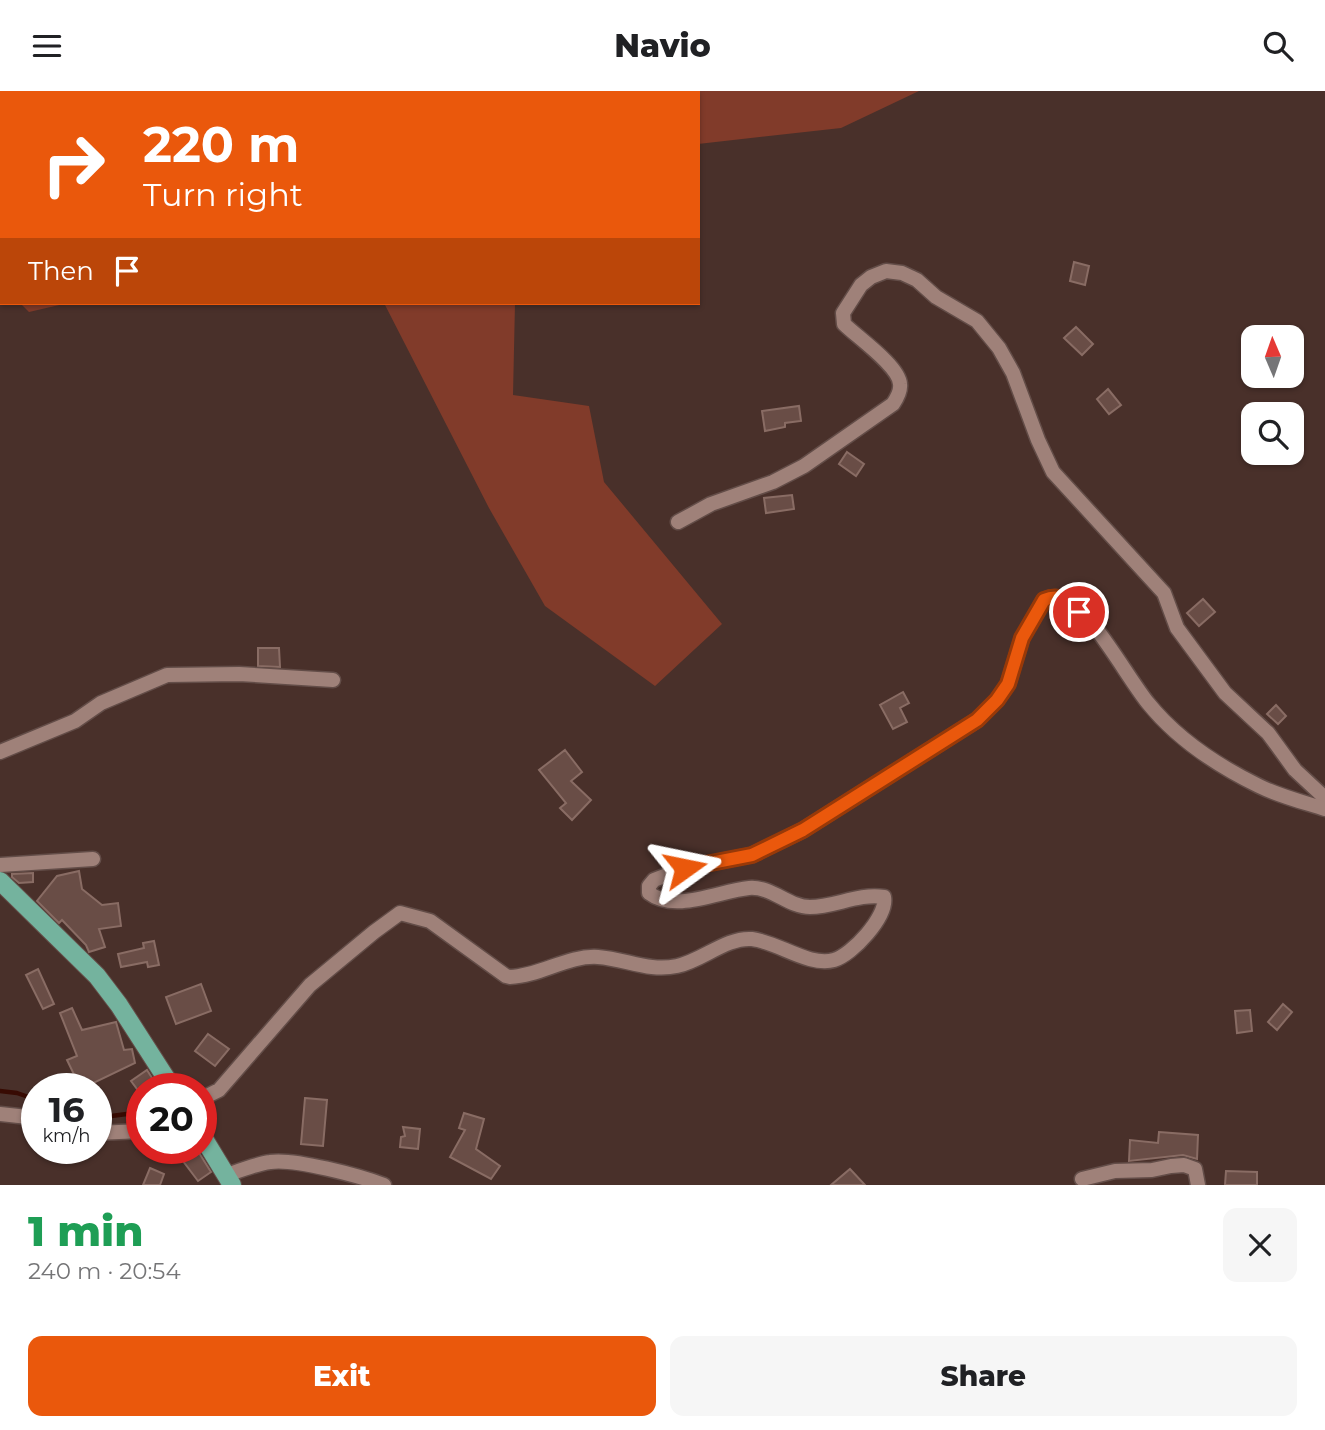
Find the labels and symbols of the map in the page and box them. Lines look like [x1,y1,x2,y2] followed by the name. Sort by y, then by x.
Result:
[1241,325,1304,389] north arrow
[1049,582,1109,642] pin
[648,831,722,905] position arrow
[126,1073,217,1164] speed limit sign: 20

